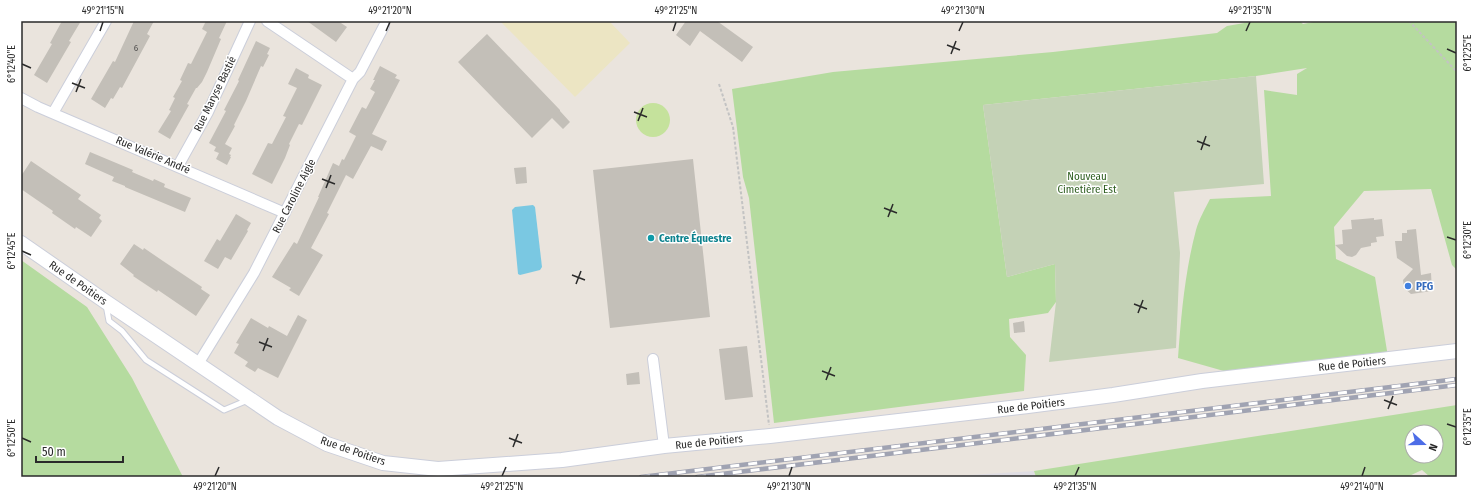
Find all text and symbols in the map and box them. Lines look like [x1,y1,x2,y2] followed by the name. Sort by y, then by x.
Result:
[82,5,124,17] text: 49°21'15"N
[368,5,412,17] text: 49°21'20"N
[655,5,697,17] text: 49°21'25"N
[941,5,985,17] text: 49°21'30"N
[1229,5,1271,17] text: 49°21'35"N
[1462,34,1474,72] text: 6°12'25"E
[134,43,139,53] house number: 6
[6,45,18,83] text: 6°12'40"E
[191,54,239,134] street label: Rue Maryse Bastié
[114,133,192,177] street label: Rue Valérie André
[270,157,318,235] street label: Rue Caroline Aigle
[1057,170,1117,196] park label: Nouveau Cimetière Est
[1462,221,1474,259] text: 6°12'30"E
[659,231,732,245] place label: Centre Équestre
[6,232,18,269] text: 6°12'45"E
[646,233,656,243] marker: Centre Équestre
[46,258,110,308] street label: Rue de Poitiers
[1416,280,1434,293] place label: PFG
[1403,281,1413,291] marker: PFG
[1318,354,1387,374] street label: Rue de Poitiers
[997,395,1066,417] street label: Rue de Poitiers
[1462,408,1474,446] text: 6°12'35"E
[6,419,18,457] text: 6°12'50"E
[1404,424,1444,464] north arrow
[675,432,744,452] street label: Rue de Poitiers
[319,434,387,468] street label: Rue de Poitiers
[36,438,123,464] scale bar
[1426,442,1440,453] text: N
[42,445,66,459] text: 50 m
[193,481,237,493] text: 49°21'20"N
[481,481,523,493] text: 49°21'25"N
[767,481,811,493] text: 49°21'30"N
[1054,481,1096,493] text: 49°21'35"N
[1340,481,1384,493] text: 49°21'40"N

